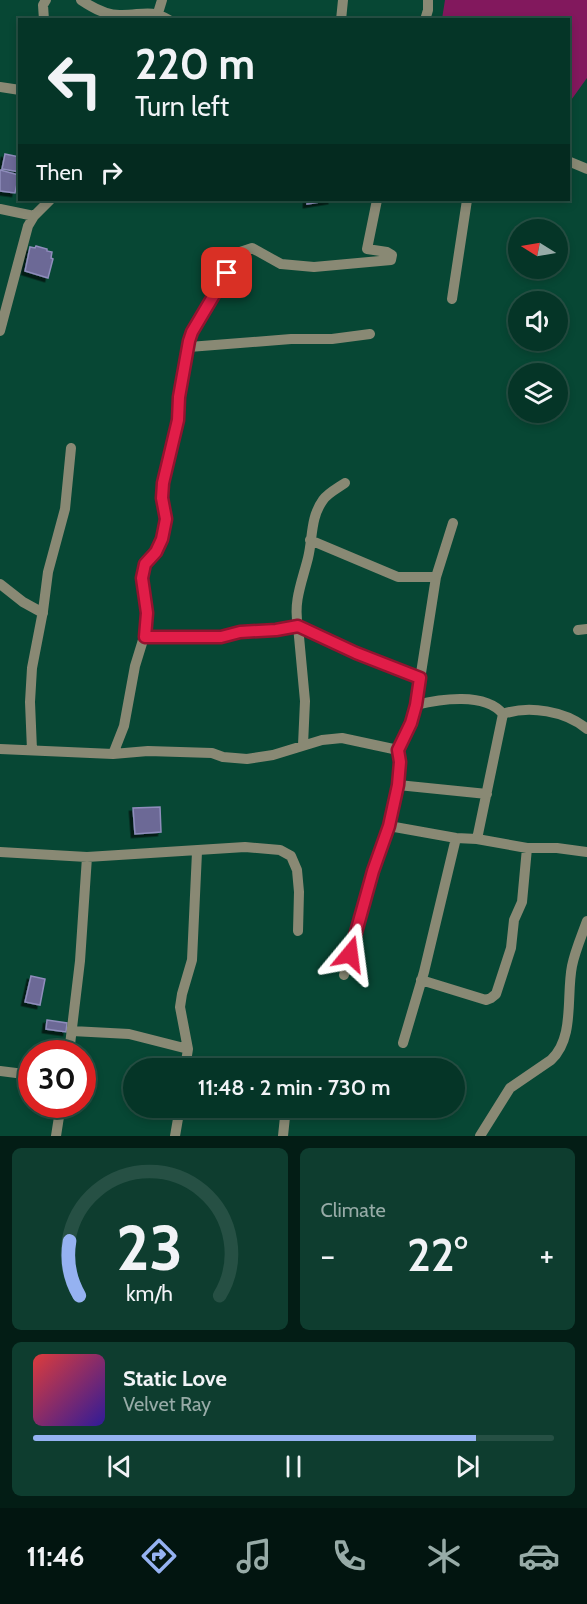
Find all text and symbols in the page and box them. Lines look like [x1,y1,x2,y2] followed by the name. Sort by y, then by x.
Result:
[135,38,255,90] text: 220 m
[36,42,114,120] icon: left
[135,90,229,123] text: Turn left
[95,156,128,189] icon: right
[36,159,83,186] text: Then
[508,219,568,279] north arrow
[508,219,568,423] map controls
[201,247,252,298] pin
[210,256,243,289] icon: arrive
[508,291,568,351] button: sound
[508,363,568,423] button: layers
[318,922,382,986] position arrow
[18,1040,96,1118] speed limit sign: 30
[198,1074,390,1101] text: 11:48 · 2 min · 730 m
[321,1198,386,1222] text: Climate
[116,1210,183,1286] text: 23
[407,1228,467,1282] text: 22°
[321,1235,335,1275] text: −
[539,1235,554,1275] text: +
[126,1280,173,1306] text: km/h
[123,1365,227,1392] text: Static Love
[123,1392,211,1416] text: Velvet Ray
[103,1450,136,1483] icon: previous
[277,1450,310,1483] icon: pause
[451,1450,484,1483] icon: next
[138,1535,180,1577] icon: directions
[233,1535,275,1577] icon: music
[328,1535,370,1577] icon: phone
[423,1535,465,1577] icon: climate
[518,1535,560,1577] icon: car
[27,1540,84,1573] text: 11:46

